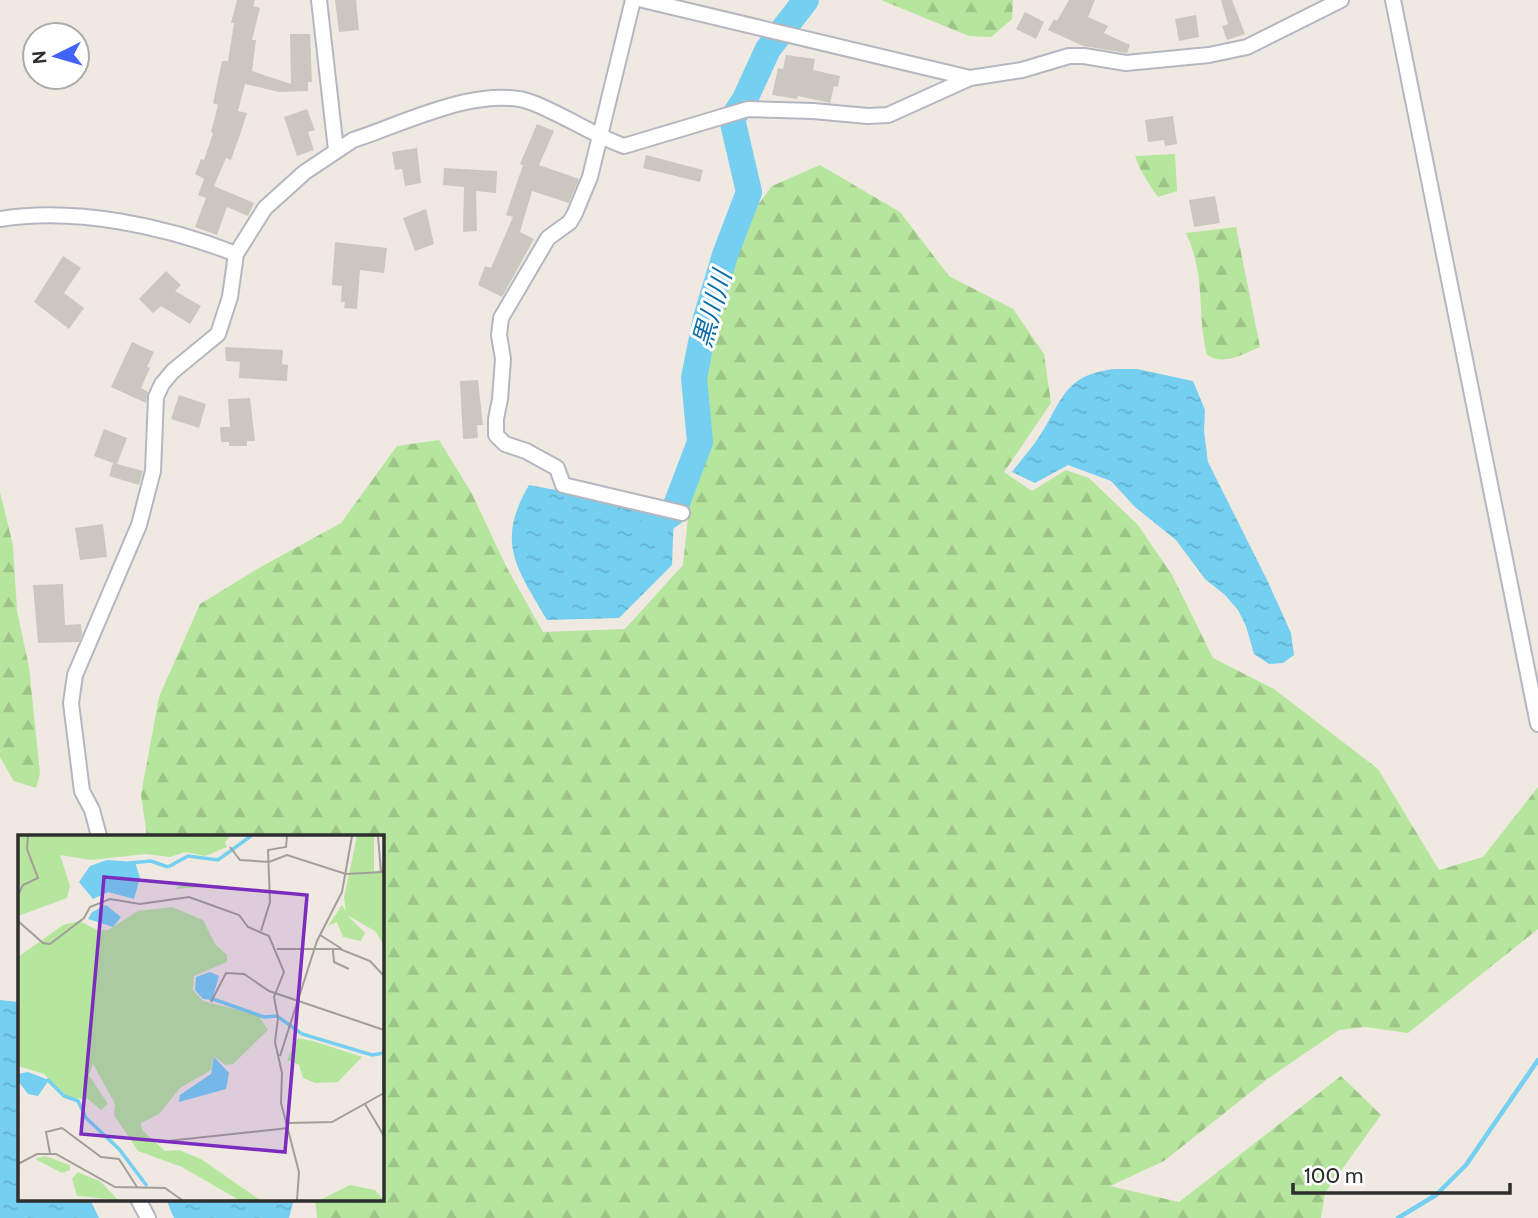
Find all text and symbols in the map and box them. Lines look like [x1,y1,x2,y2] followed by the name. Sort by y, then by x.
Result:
[21,21,91,91] north arrow
[28,50,52,65] text: N
[686,264,739,351] water label: 黒川川
[18,835,383,1200] inset map
[1293,1152,1510,1196] scale bar
[1304,1163,1363,1188] text: 100 m

